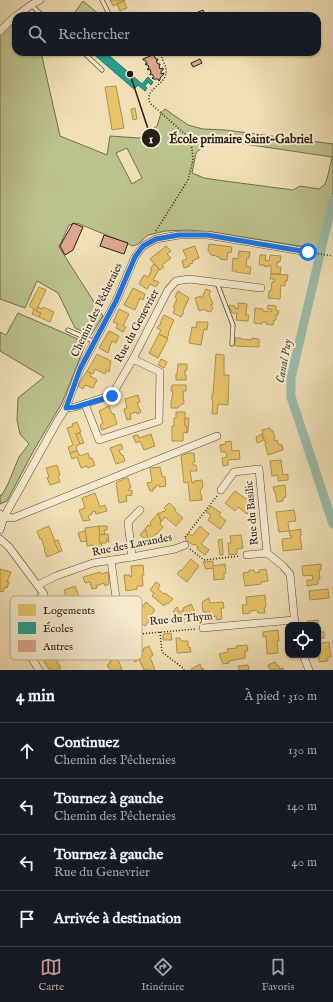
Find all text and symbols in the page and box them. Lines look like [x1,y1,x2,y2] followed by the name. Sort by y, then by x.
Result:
[12,12,321,56] search box
[26,23,48,45] icon: search
[58,25,130,44] text: Rechercher
[141,126,321,150] callout: École primaire Saint-Gabriel
[169,131,314,148] text: École primaire Saint-Gabriel
[149,132,154,147] text: 1
[299,243,317,261] route start
[68,260,126,359] street label: Chemin des Pêcheraies
[112,287,162,365] street label: Rue du Genevrier
[273,337,295,384] water label: Canal Puy
[103,387,121,405] route end
[242,480,262,546] street label: Rue du Basilic
[91,530,173,560] street label: Rue des Lavandes
[10,596,142,660] legend
[43,604,95,618] text: Logements
[149,609,214,629] street label: Rue du Thym
[43,622,73,636] text: Écoles
[285,622,321,658] map controls
[285,622,321,658] button: locate
[42,640,73,654] text: Autres
[16,686,55,707] text: 4 min
[245,688,317,705] text: À pied · 310 m
[54,733,119,752] text: Continuez
[16,740,38,762] icon: ahead
[288,742,317,759] text: 130 m
[54,752,176,769] text: Chemin des Pêcheraies
[54,789,163,808] text: Tournez à gauche
[16,796,38,818] icon: left
[287,798,317,815] text: 140 m
[54,808,176,825] text: Chemin des Pêcheraies
[54,845,163,864] text: Tournez à gauche
[16,852,38,874] icon: left
[291,854,317,871] text: 40 m
[54,864,150,881] text: Rue du Genevrier
[16,908,38,930] icon: arrive
[54,909,181,928] text: Arrivée à destination
[39,956,64,994] tab: Carte
[141,956,184,994] tab: Itinéraire
[261,956,294,994] tab: Favoris

